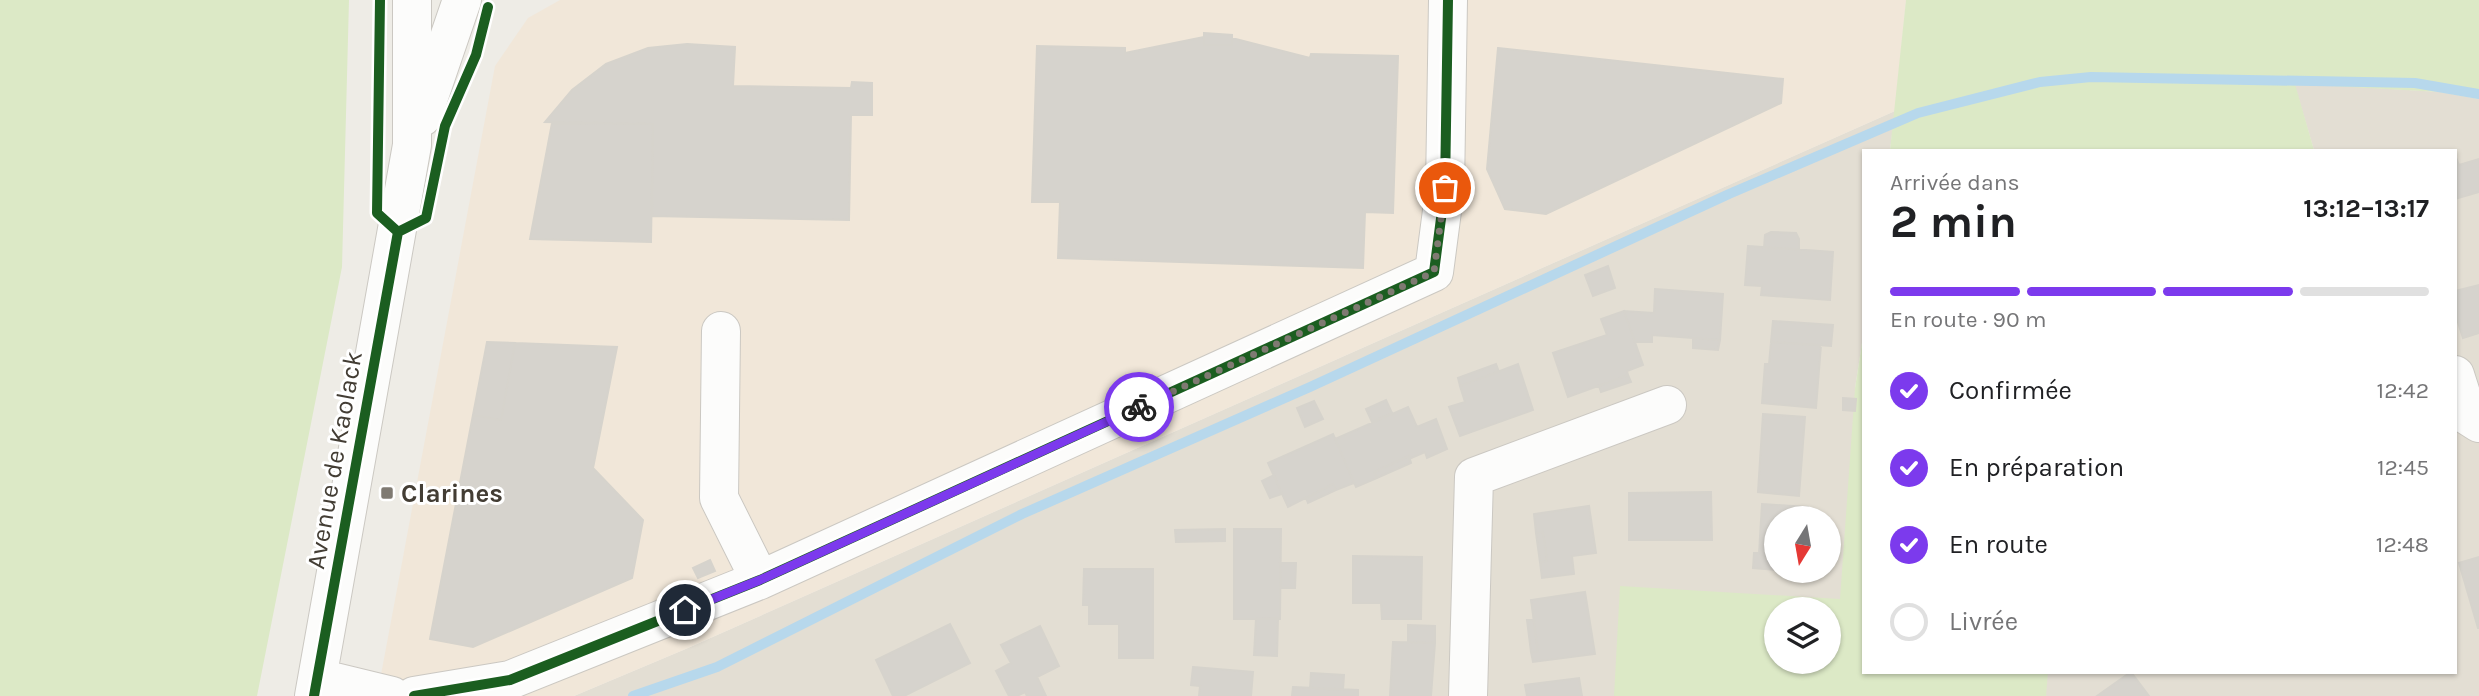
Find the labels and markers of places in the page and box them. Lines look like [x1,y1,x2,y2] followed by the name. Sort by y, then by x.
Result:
[1415,158,1475,218] pin
[401,478,503,509] place label: Clarines
[379,485,395,501] marker: Clarines
[655,580,715,640] pin

